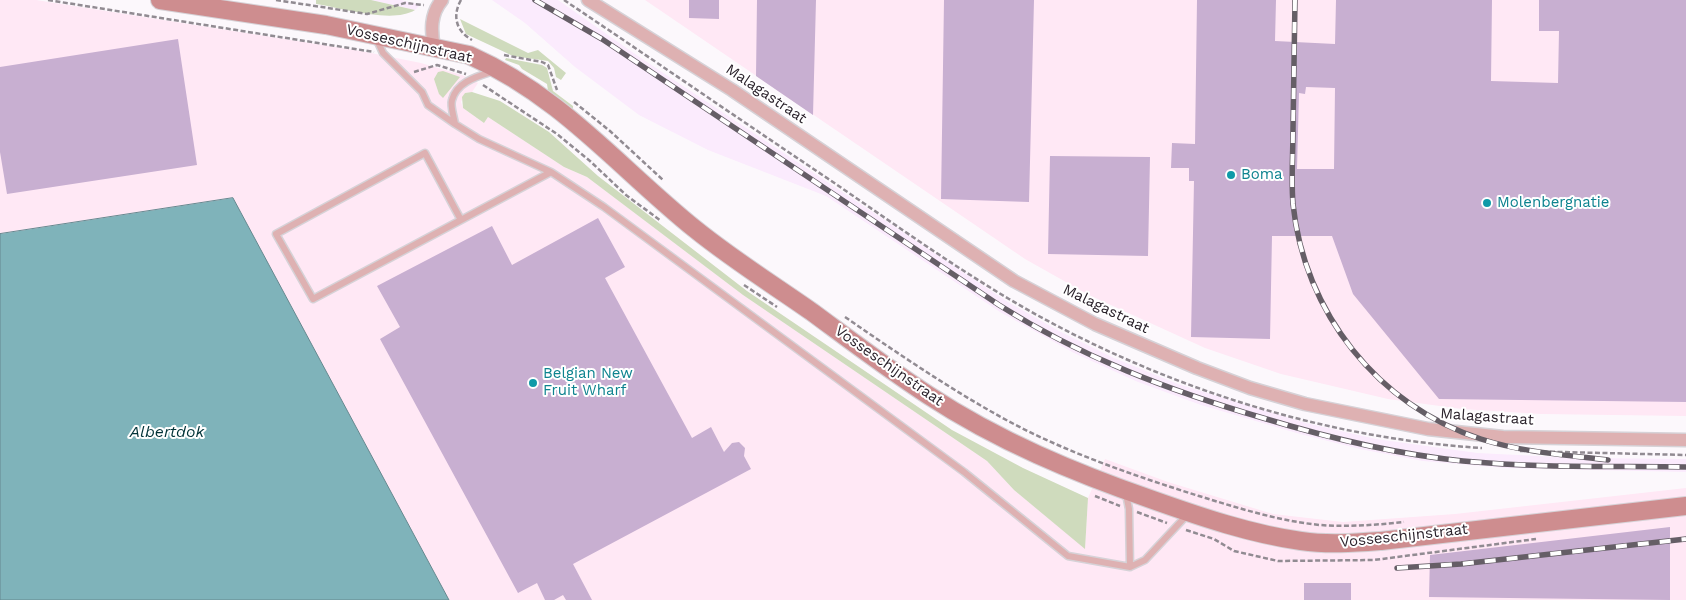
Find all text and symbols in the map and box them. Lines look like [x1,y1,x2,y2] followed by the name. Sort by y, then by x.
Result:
[344,21,474,67] street label: Vosseschijnstraat
[722,60,810,128] street label: Malagastraat
[1241,166,1283,184] place label: Boma
[1225,169,1237,181] marker: Boma
[1497,194,1609,212] place label: Molenbergnatie
[1481,197,1493,209] marker: Molenbergnatie
[1060,280,1152,338] street label: Malagastraat
[831,322,947,410] street label: Vosseschijnstraat
[543,365,633,400] place label: Belgian New Fruit Wharf
[527,377,539,389] marker: Belgian New Fruit Wharf
[1440,405,1534,429] street label: Malagastraat
[130,422,204,442] water label: Albertdok
[1339,520,1469,552] street label: Vosseschijnstraat

